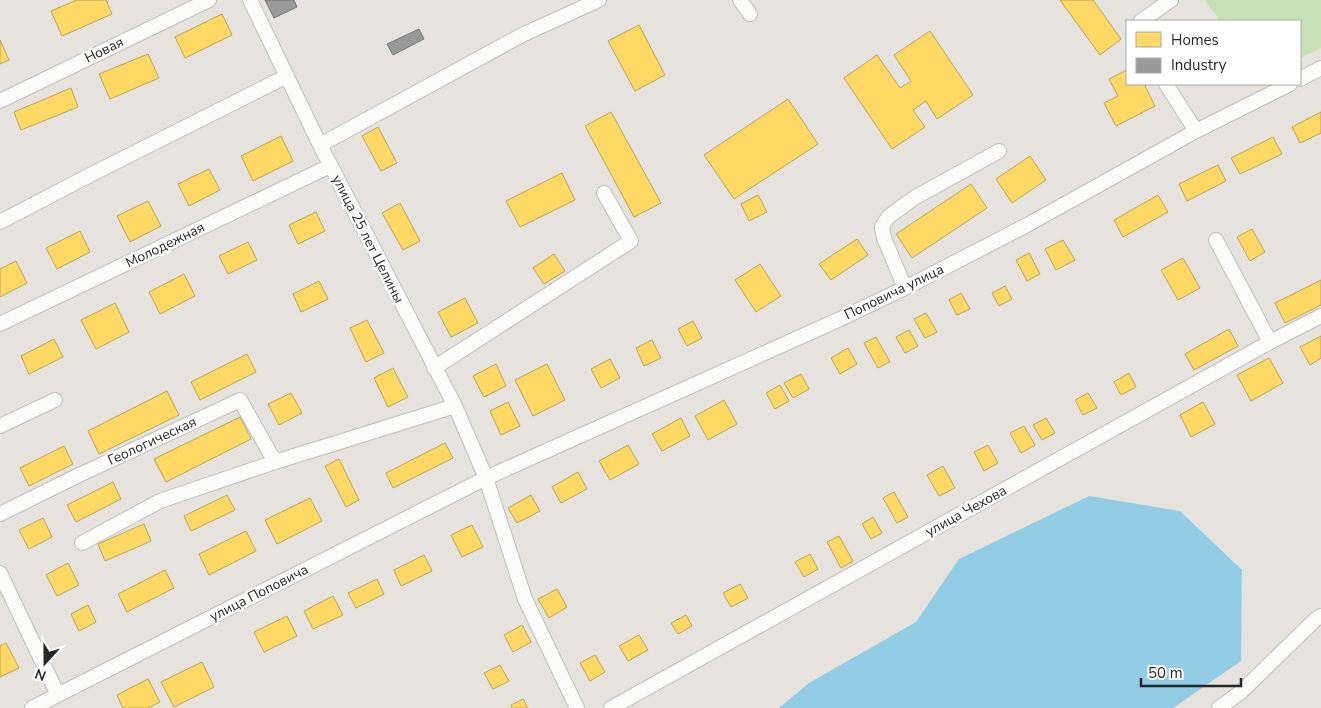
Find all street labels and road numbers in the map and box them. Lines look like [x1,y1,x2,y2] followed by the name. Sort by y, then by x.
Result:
[81,32,127,68] street label: Новая
[327,172,409,306] street label: улица 25 лет Целины
[122,218,208,272] street label: Молодежная
[841,260,947,324] street label: Поповича улица
[105,412,199,470] street label: Геологическая
[922,481,1010,541] street label: улица Чехова
[206,560,312,626] street label: улица Поповича

